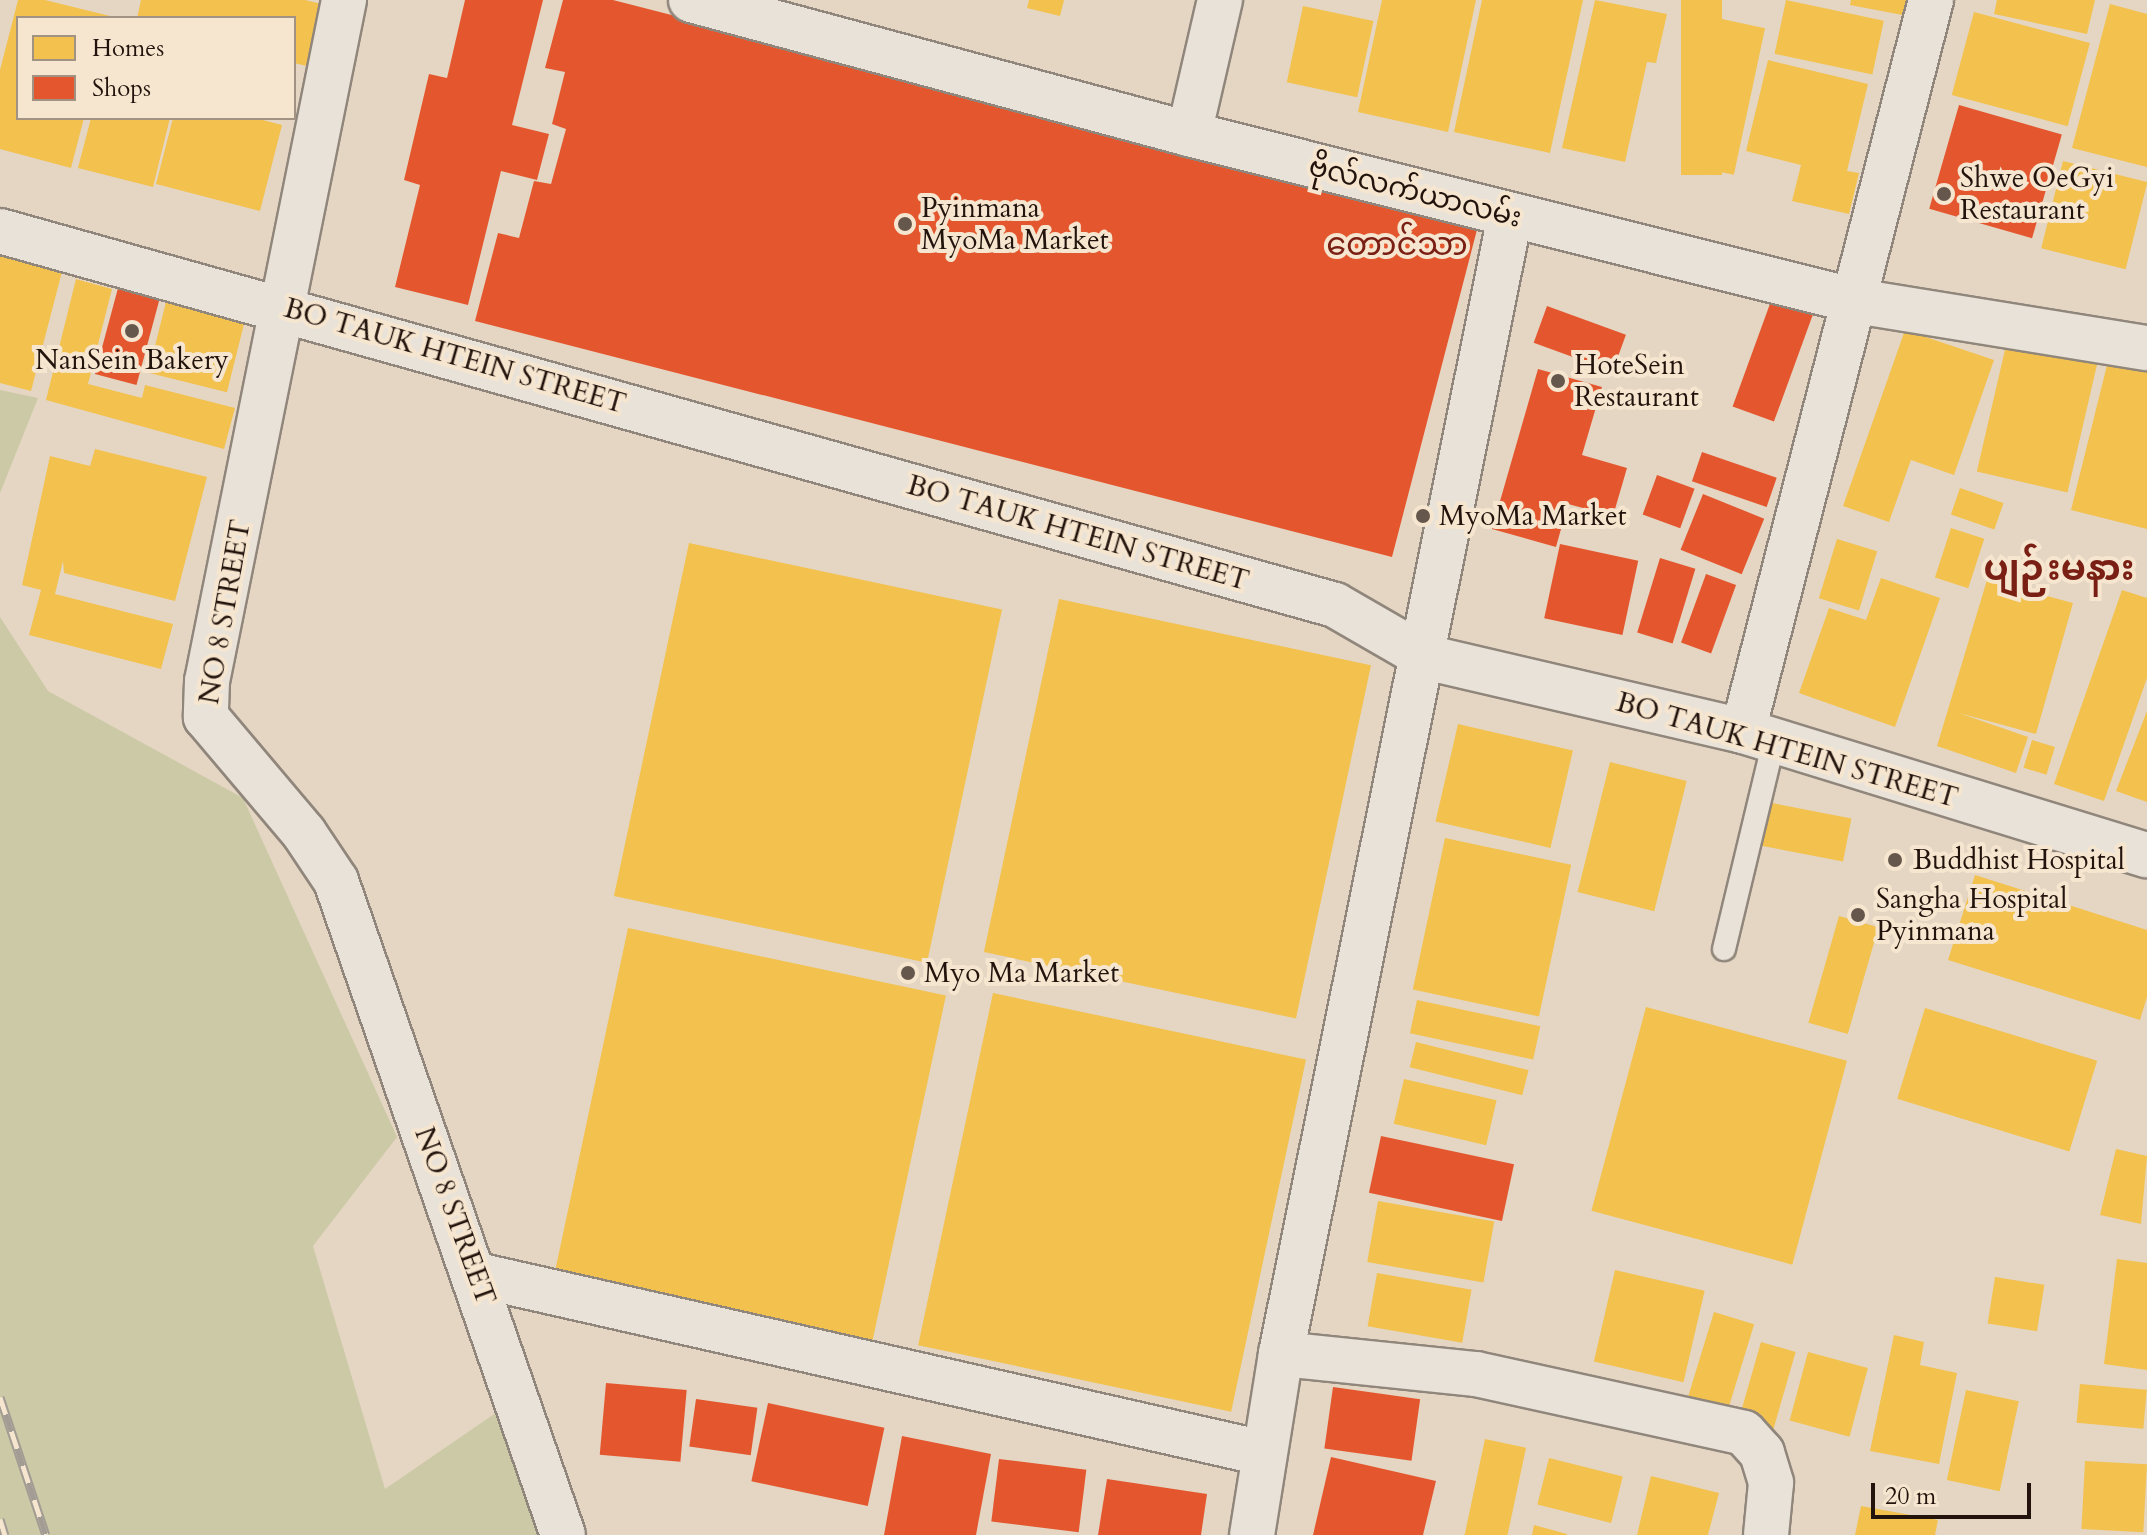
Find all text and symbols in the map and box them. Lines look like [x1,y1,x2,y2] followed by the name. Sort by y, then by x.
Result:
[16,16,296,120] legend
[92,32,164,65] text: Homes
[92,72,151,105] text: Shops
[1305,149,1525,235] street label: ဗိုလ်လက်ယာလမ်း
[1960,161,2114,227] place label: Shwe OeGyi Restaurant
[1935,185,1953,203] marker: Shwe OeGyi Restaurant
[921,191,1109,257] place label: Pyinmana MyoMa Market
[896,215,914,233] marker: Pyinmana MyoMa Market
[1326,226,1468,264] district label: တောင်သာ
[280,291,630,421] street label: BO TAUK HTEIN STREET
[123,322,141,340] marker: NanSein Bakery
[35,343,229,377] place label: NanSein Bakery
[1574,348,1699,414] place label: HoteSein Restaurant
[1549,372,1567,390] marker: HoteSein Restaurant
[903,468,1253,598] street label: BO TAUK HTEIN STREET
[1439,499,1627,533] place label: MyoMa Market
[1414,507,1432,525] marker: MyoMa Market
[192,517,258,707] street label: NO 8 STREET
[1983,547,2135,591] district label: ပျဉ်းမနား
[1612,685,1962,815] street label: BO TAUK HTEIN STREET
[1913,843,2125,877] place label: Buddhist Hospital
[1884,849,1906,871] marker: Buddhist Hospital
[1876,882,2067,948] place label: Sangha Hospital Pyinmana
[1847,904,1869,926] marker: Sangha Hospital Pyinmana
[924,956,1119,990] place label: Myo Ma Market
[899,964,917,982] marker: Myo Ma Market
[407,1123,503,1309] street label: NO 8 STREET
[1875,1467,2035,1517] scale bar
[1885,1480,1936,1513] text: 20 m

